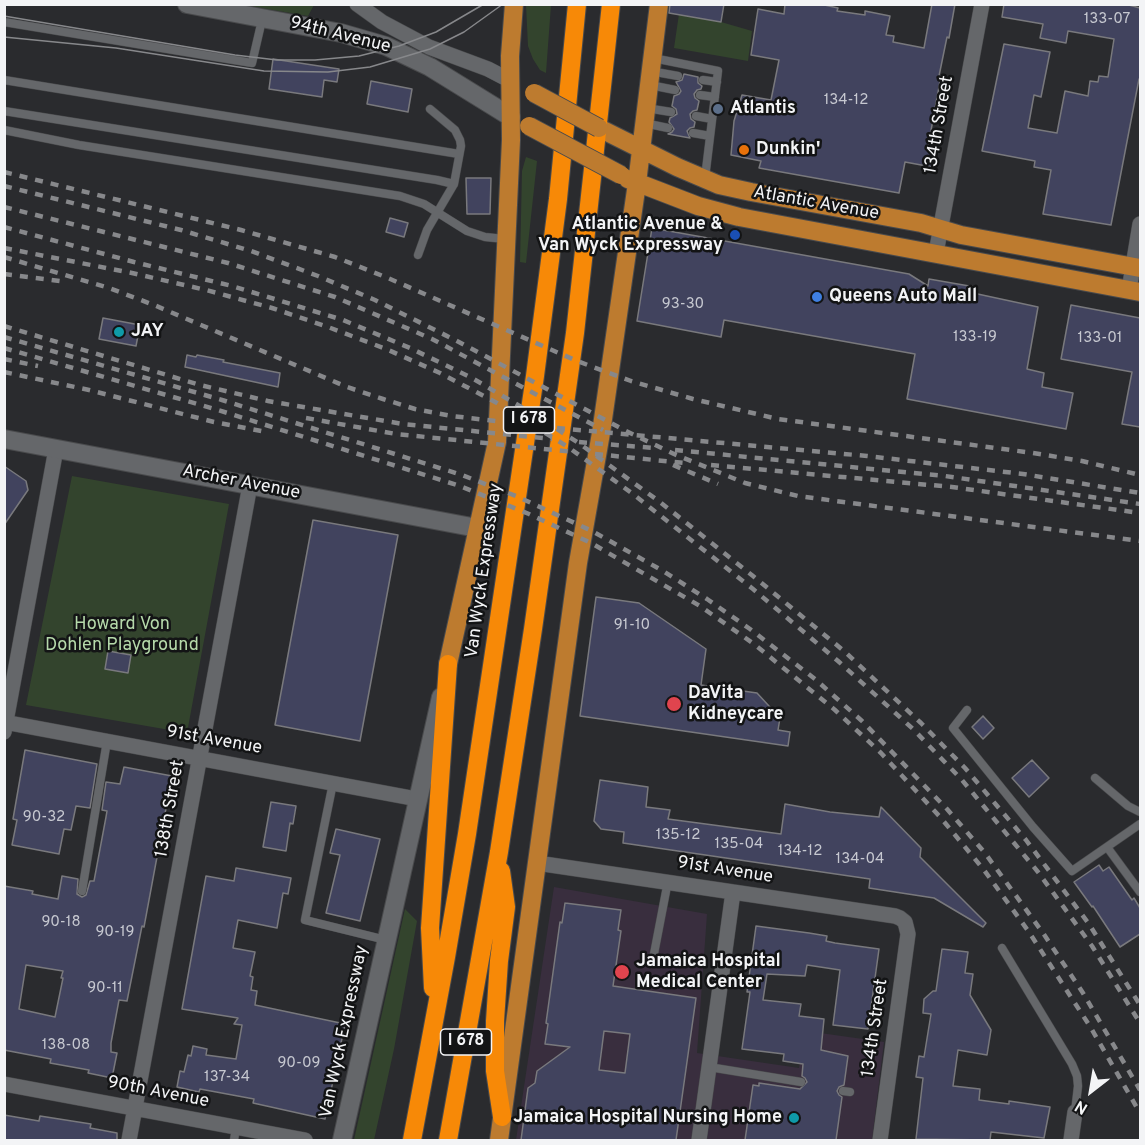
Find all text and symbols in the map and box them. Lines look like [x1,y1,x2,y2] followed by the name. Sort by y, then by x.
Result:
[1084,11,1130,29] house number: 133-07
[287,13,393,59] street label: 94th Avenue
[921,74,959,176] street label: 134th Street
[824,92,868,110] house number: 134-12
[730,98,796,120] place label: Atlantis
[711,102,725,116] marker: Atlantis
[756,139,820,161] place label: Dunkin'
[737,143,751,157] marker: Dunkin'
[752,182,880,226] street label: Atlantic Avenue
[538,214,723,256] place label: Atlantic Avenue & Van Wyck Expressway
[728,228,742,242] marker: Atlantic Avenue & Van Wyck Expressway
[829,286,977,308] place label: Queens Auto Mall
[810,290,824,304] marker: Queens Auto Mall
[662,296,704,314] house number: 93-30
[131,321,164,343] place label: JAY
[112,325,126,339] marker: JAY
[953,329,997,347] house number: 133-19
[1078,330,1122,348] house number: 133-01
[504,407,554,433] road number: I 678
[180,461,302,505] street label: Archer Avenue
[462,482,508,660] street label: Van Wyck Expressway
[45,614,199,656] park label: Howard Von Dohlen Playground
[614,617,650,635] house number: 91-10
[688,683,783,726] place label: DaVita Kidneycare
[665,695,683,713] marker: DaVita Kidneycare
[165,722,263,760] street label: 91st Avenue
[152,759,190,859] street label: 138th Street
[23,809,65,827] house number: 90-32
[656,827,700,845] house number: 135-12
[715,836,763,854] house number: 135-04
[778,843,822,861] house number: 134-12
[836,851,884,869] house number: 134-04
[676,853,774,889] street label: 91st Avenue
[41,914,81,932] house number: 90-18
[96,924,134,942] house number: 90-19
[316,943,374,1121] street label: Van Wyck Expressway
[636,951,781,994] place label: Jamaica Hospital Medical Center
[613,963,631,981] marker: Jamaica Hospital Medical Center
[858,977,894,1079] street label: 134th Street
[87,980,123,998] house number: 90-11
[440,1029,492,1055] road number: I 678
[42,1037,90,1055] house number: 138-08
[277,1055,321,1073] house number: 90-09
[1061,1061,1121,1121] north arrow
[204,1069,250,1087] house number: 137-34
[105,1073,211,1113] street label: 90th Avenue
[1072,1095,1092,1118] text: N
[513,1107,782,1129] place label: Jamaica Hospital Nursing Home
[787,1111,801,1125] marker: Jamaica Hospital Nursing Home

